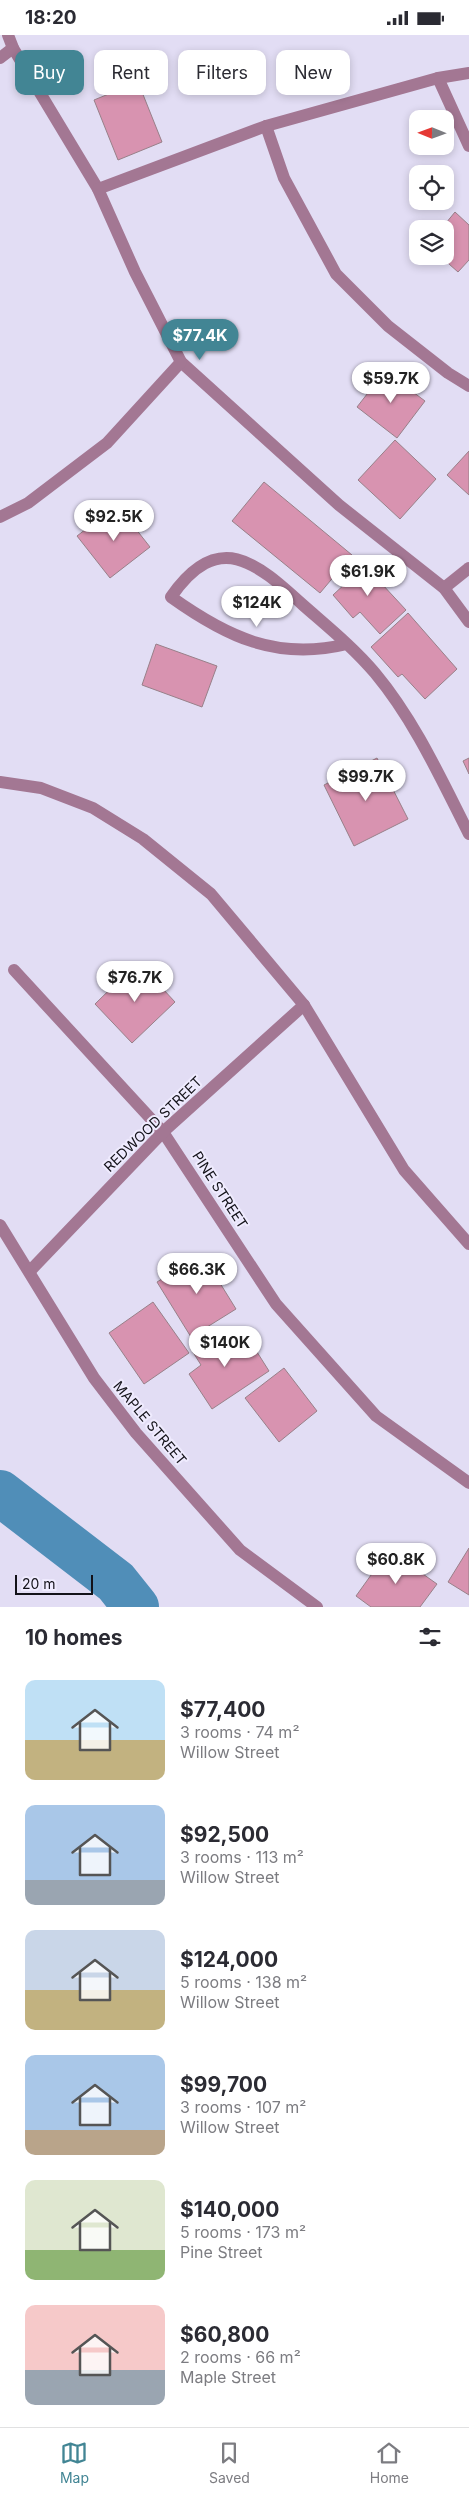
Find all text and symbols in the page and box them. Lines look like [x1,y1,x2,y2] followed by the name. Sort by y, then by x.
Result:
[25,6,77,29] text: 18:20
[15,50,84,95] chip: Buy
[94,50,168,95] chip: Rent
[178,50,266,95] chip: Filters
[276,50,350,95] chip: New
[409,110,454,155] north arrow
[409,110,454,265] map controls
[409,165,454,210] button: locate
[409,220,454,265] button: layers
[159,319,241,361] pin: $77.4K
[172,325,228,345] text: $77.4K
[350,361,432,404] pin: $59.7K
[363,368,419,388] text: $59.7K
[73,499,155,542] pin: $92.5K
[85,506,143,526] text: $92.5K
[327,555,409,597] pin: $61.9K
[341,561,395,581] text: $61.9K
[222,585,292,628] pin: $124K
[232,592,282,612] text: $124K
[325,759,407,802] pin: $99.7K
[338,766,394,786] text: $99.7K
[94,961,176,1003] pin: $76.7K
[107,967,163,987] text: $76.7K
[100,1072,205,1175] street label: REDWOOD STREET
[189,1148,252,1231] street label: PINE STREET
[156,1253,238,1295] pin: $66.3K
[168,1259,226,1279] text: $66.3K
[190,1325,260,1368] pin: $140K
[200,1332,250,1352] text: $140K
[110,1377,190,1468] street label: MAPLE STREET
[355,1543,437,1585] pin: $60.8K
[367,1549,425,1569] text: $60.8K
[15,1572,92,1595] scale bar
[22,1575,56,1592] text: 20 m
[416,1623,444,1651] icon: filters
[25,1625,123,1650] text: 10 homes
[180,1697,266,1722] text: $77,400
[65,1700,125,1760] icon: home
[180,1722,299,1742] text: 3 rooms · 74 m²
[180,1742,279,1762] text: Willow Street
[180,1822,269,1847] text: $92,500
[65,1825,125,1885] icon: home
[180,1847,304,1867] text: 3 rooms · 113 m²
[180,1867,279,1887] text: Willow Street
[180,1947,278,1972] text: $124,000
[65,1950,125,2010] icon: home
[180,1972,307,1992] text: 5 rooms · 138 m²
[180,1992,279,2012] text: Willow Street
[180,2072,267,2097] text: $99,700
[65,2075,125,2135] icon: home
[180,2097,306,2117] text: 3 rooms · 107 m²
[180,2117,279,2137] text: Willow Street
[180,2197,279,2222] text: $140,000
[65,2200,125,2260] icon: home
[180,2222,306,2242] text: 5 rooms · 173 m²
[180,2242,263,2262] text: Pine Street
[180,2322,269,2347] text: $60,800
[65,2325,125,2385] icon: home
[180,2347,301,2367] text: 2 rooms · 66 m²
[180,2367,276,2387] text: Maple Street
[60,2439,89,2486] tab: Map
[209,2439,250,2486] tab: Saved
[370,2439,409,2486] tab: Home

